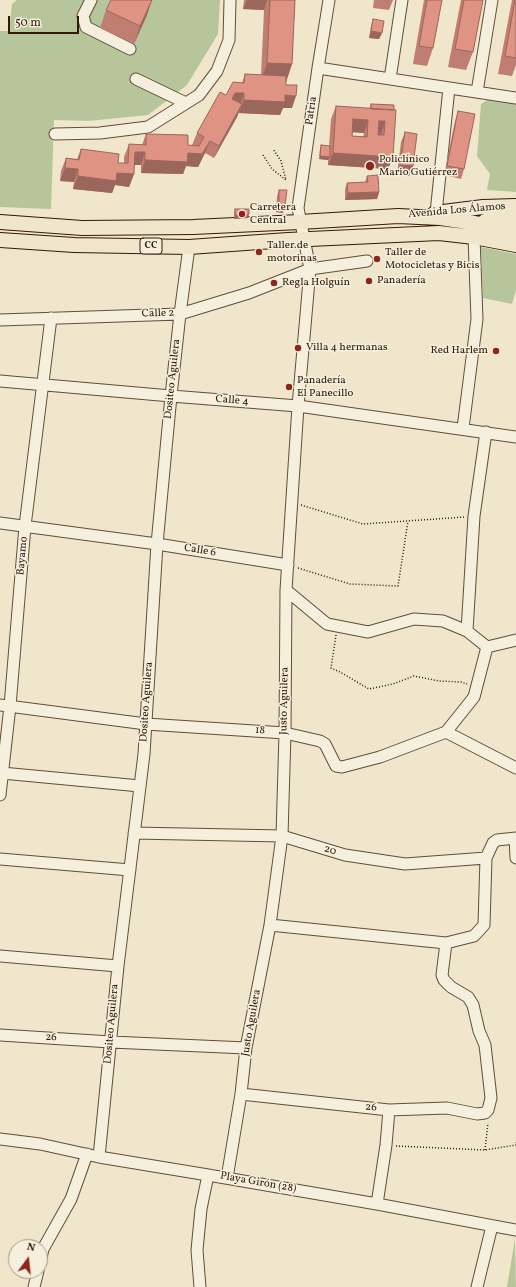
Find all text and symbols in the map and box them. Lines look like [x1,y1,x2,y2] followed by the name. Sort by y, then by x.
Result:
[10,8,81,34] scale bar
[15,15,41,31] text: 50 m
[303,96,321,126] street label: Patria
[379,153,457,179] place label: Policlínico Mario Gutiérrez
[364,160,376,172] marker: Policlínico Mario Gutiérrez
[408,200,506,222] street label: Avenida Los Álamos
[250,201,296,227] place label: Carretera Central
[237,209,247,219] marker: Carretera Central
[140,238,162,254] road number: CC
[267,239,317,265] place label: Taller de motorinas
[385,246,479,272] place label: Taller de Motocicletas y Bicis
[254,247,264,257] marker: Taller de motorinas
[372,254,382,264] marker: Taller de Motocicletas y Bicis
[377,274,426,288] place label: Panadería
[282,276,350,290] place label: Regla Holguín
[364,276,374,286] marker: Panadería
[269,278,279,288] marker: Regla Holguín
[141,307,175,321] street label: Calle 2
[162,338,184,420] street label: Dositeo Aguilera
[306,341,388,355] place label: Villa 4 hermanas
[293,343,303,353] marker: Villa 4 hermanas
[430,344,488,358] place label: Red Harlem
[491,346,501,356] marker: Red Harlem
[297,374,353,400] place label: Panadería El Panecillo
[284,382,294,392] marker: Panadería El Panecillo
[215,393,249,409] street label: Calle 4
[15,536,31,576] street label: Bayamo
[183,542,217,560] street label: Calle 6
[138,661,156,743] street label: Dositeo Aguilera
[278,667,292,735] street label: Justo Aguilera
[255,724,265,738] street label: 18
[322,843,338,859] street label: 20
[102,983,122,1065] street label: Dositeo Aguilera
[240,988,264,1058] street label: Justo Aguilera
[45,1031,57,1045] street label: 26
[365,1101,377,1115] street label: 26
[219,1170,297,1196] street label: Playa Girón (28)
[8,1239,48,1279] north arrow
[25,1240,37,1256] text: N

